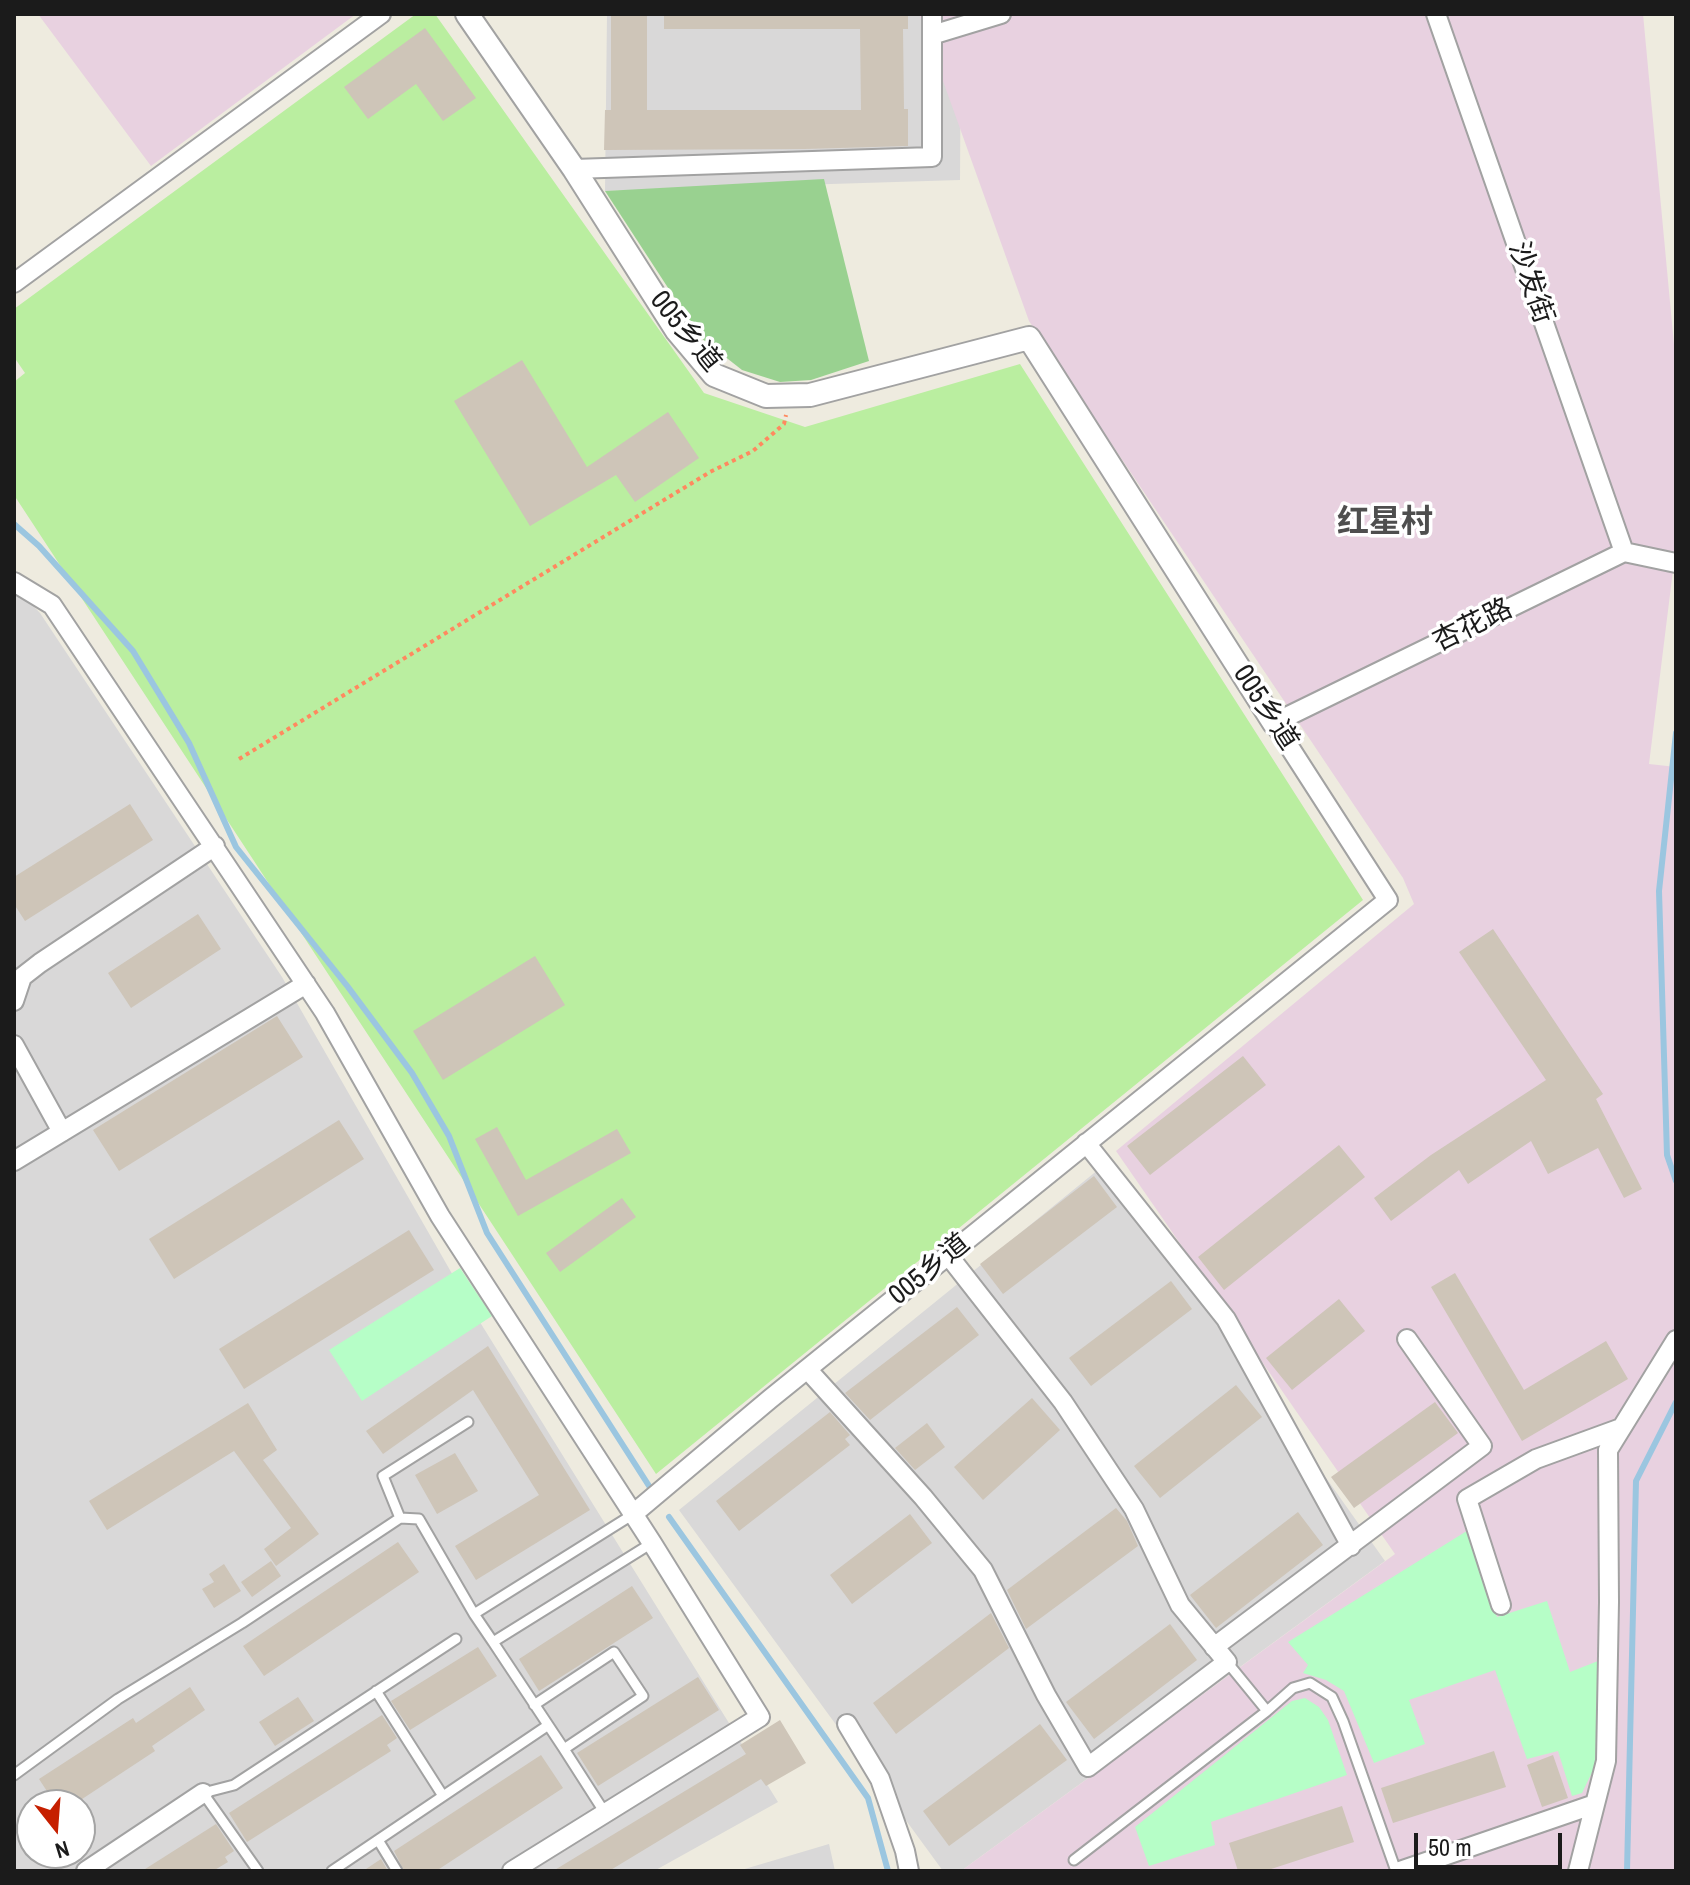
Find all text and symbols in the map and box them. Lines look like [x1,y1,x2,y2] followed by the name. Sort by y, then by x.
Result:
[1500,238,1560,328] street label: 沙发街
[642,285,728,379] street label: 005乡道
[1337,504,1433,542] district label: 红星村
[1428,592,1518,660] street label: 杏花路
[1225,659,1305,757] street label: 005乡道
[883,1227,977,1313] street label: 005乡道
[16,1789,96,1869] north arrow
[1418,1817,1566,1867] scale bar
[1428,1831,1472,1863] text: 50 m
[52,1834,73,1866] text: N

